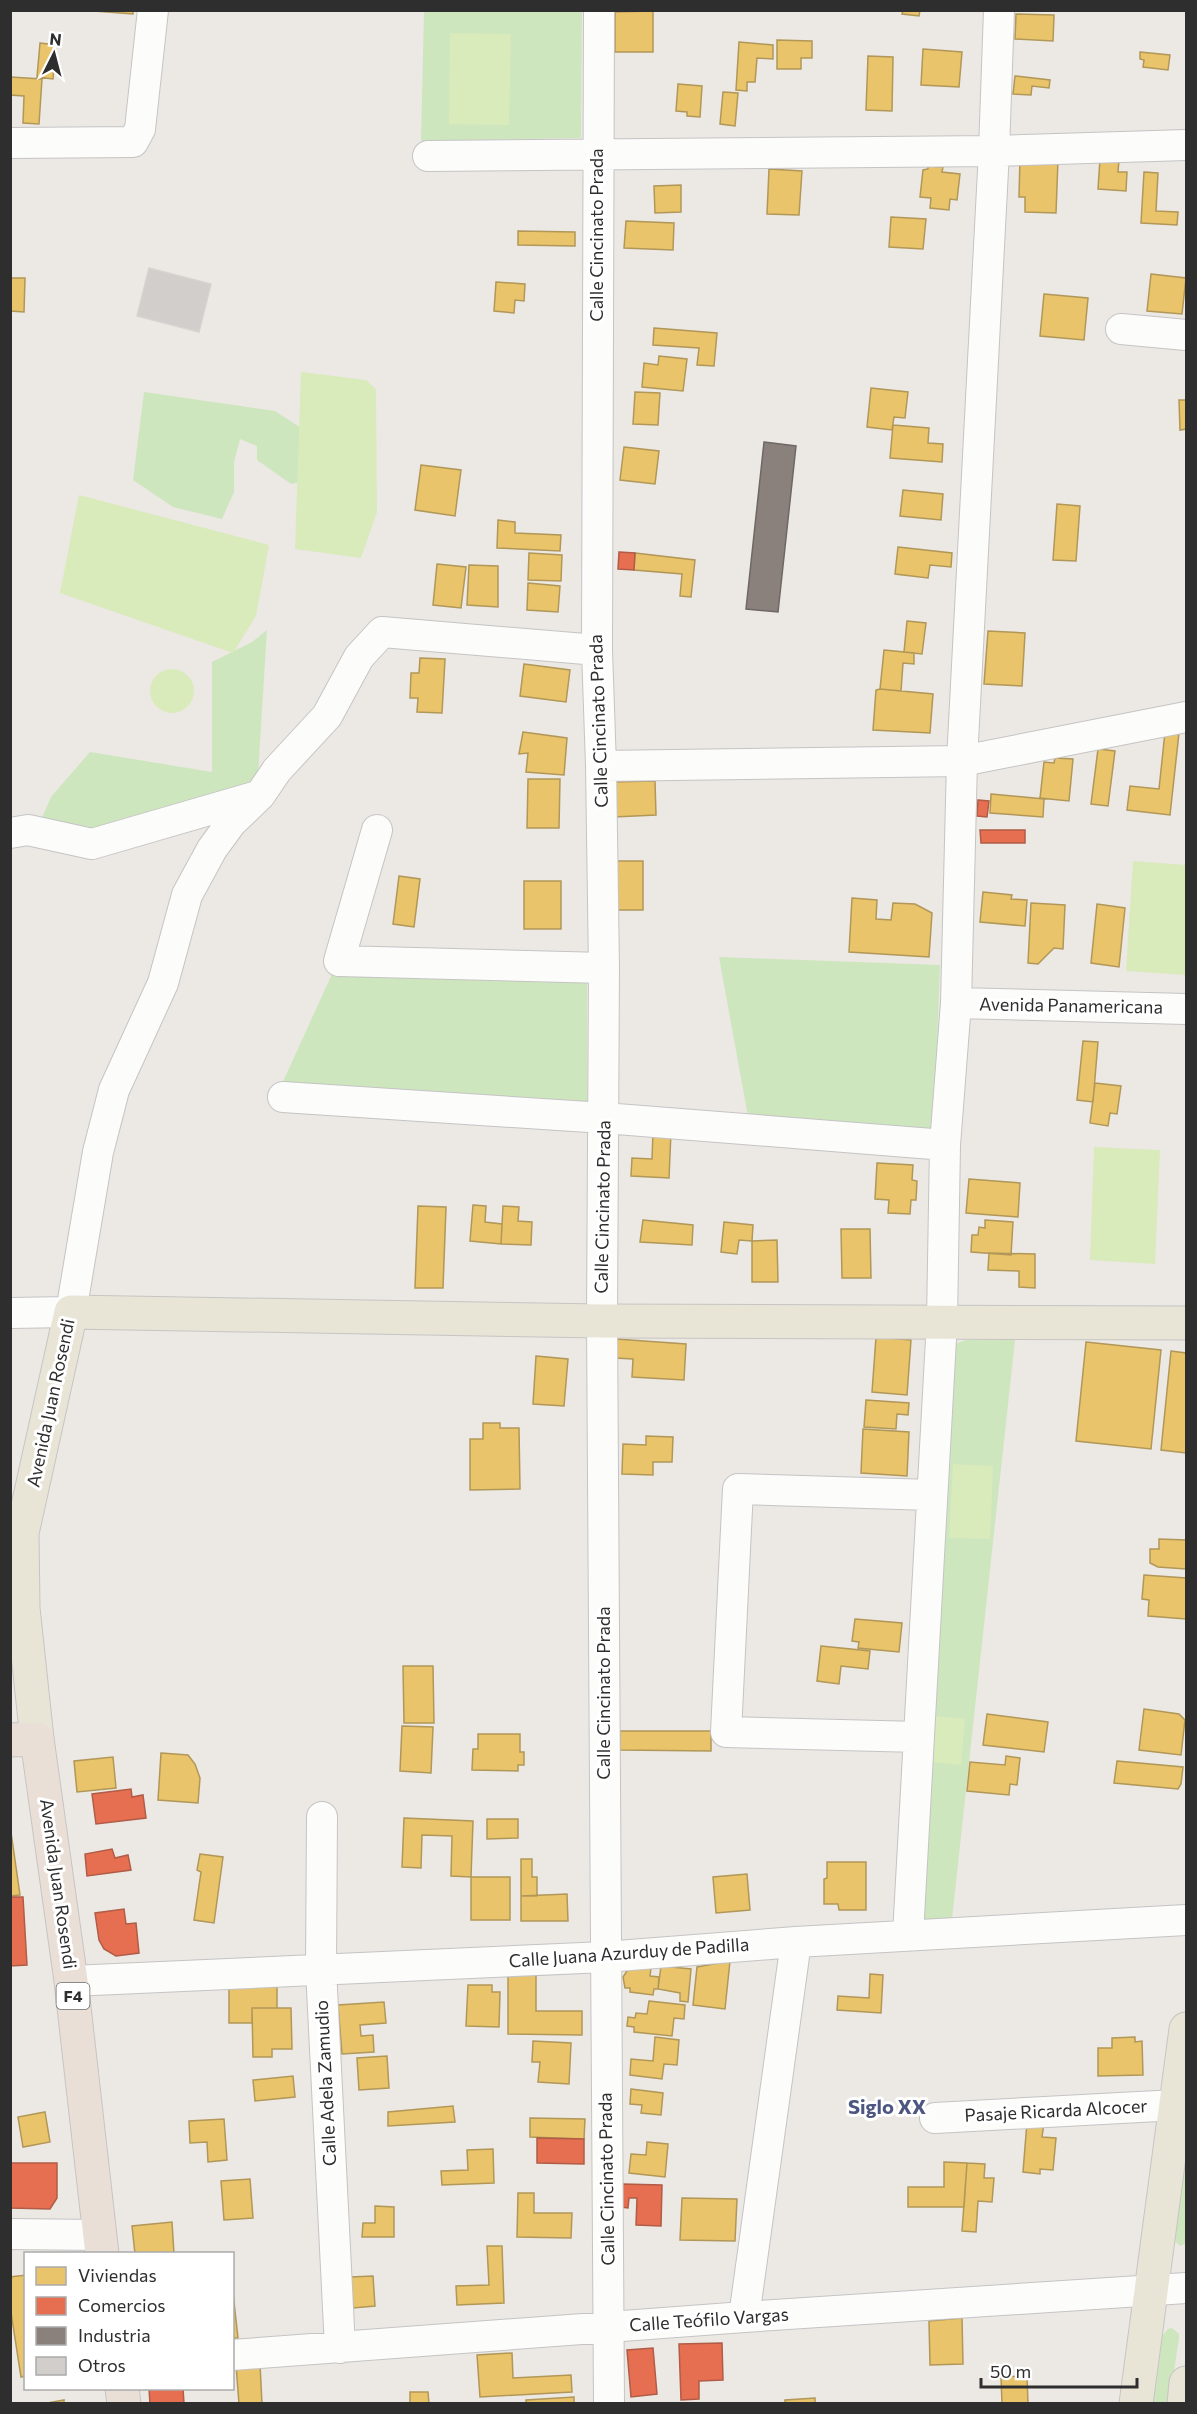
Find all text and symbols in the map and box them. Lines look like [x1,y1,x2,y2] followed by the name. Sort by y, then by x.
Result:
[24,24,84,84] north arrow
[49,29,63,49] text: N
[585,148,607,322] street label: Calle Cincinato Prada
[584,634,612,808] street label: Calle Cincinato Prada
[979,992,1163,1018] street label: Avenida Panamericana
[589,1120,615,1294] street label: Calle Cincinato Prada
[21,1316,79,1489] street label: Avenida Juan Rosendi
[592,1606,614,1780] street label: Calle Cincinato Prada
[36,1797,82,1970] street label: Avenida Juan Rosendi
[508,1933,750,1971] street label: Calle Juana Azurduy de Padilla
[56,1983,90,2009] road number: F4
[310,1999,340,2167] street label: Calle Adela Zamudio
[593,2092,619,2266] street label: Calle Cincinato Prada
[848,2094,926,2118] district label: Siglo XX
[964,2094,1148,2126] street label: Pasaje Ricarda Alcocer
[24,2252,234,2390] legend
[78,2264,157,2286] text: Viviendas
[78,2294,165,2316] text: Comercios
[628,2302,789,2336] street label: Calle Teófilo Vargas
[78,2324,151,2346] text: Industria
[981,2351,1137,2389] scale bar
[78,2354,126,2376] text: Otros
[990,2360,1031,2382] text: 50 m

